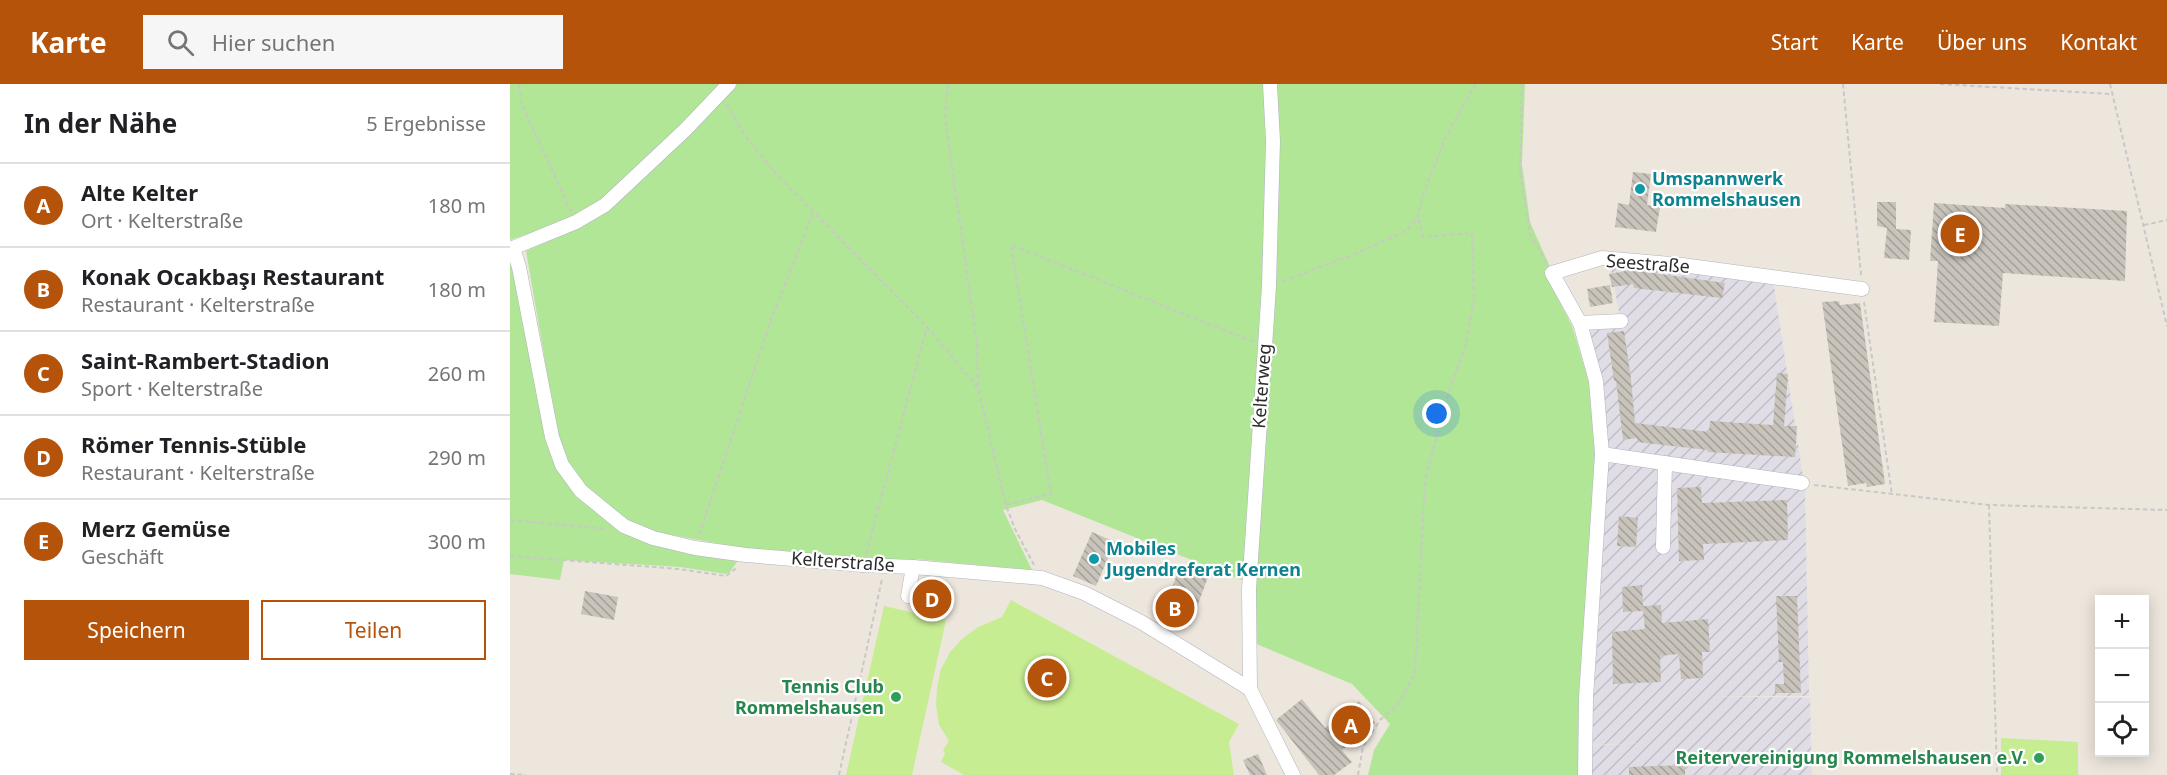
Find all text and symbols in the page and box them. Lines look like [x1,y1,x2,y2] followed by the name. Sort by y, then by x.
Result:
[143,15,563,69] search box
[30,23,107,61] text: Karte
[164,26,197,59] icon: search
[212,27,335,57] text: Hier suchen
[1771,28,1818,56] text: Start
[1851,28,1904,56] text: Karte
[1937,28,2027,56] text: Über uns
[2060,28,2137,56] text: Kontakt
[24,105,177,141] text: In der Nähe
[366,110,486,137] text: 5 Ergebnisse
[1652,166,1801,211] place label: Umspannwerk Rommelshausen
[81,177,198,207] text: Alte Kelter
[1633,182,1647,196] marker: Umspannwerk Rommelshausen
[37,192,50,219] text: A
[428,192,486,219] text: 180 m
[81,207,243,234] text: Ort · Kelterstraße
[1940,212,1980,256] pin: E
[1605,248,1691,278] street label: Seestraße
[81,261,384,291] text: Konak Ocakbaşı Restaurant
[37,276,50,303] text: B
[428,276,486,303] text: 180 m
[81,291,315,318] text: Restaurant · Kelterstraße
[1246,342,1276,429] street label: Kelterweg
[81,345,330,375] text: Saint-Rambert-Stadion
[37,360,50,387] text: C
[428,360,486,387] text: 260 m
[81,375,263,402] text: Sport · Kelterstraße
[1422,399,1451,428] your location
[81,429,306,459] text: Römer Tennis-Stüble
[36,444,51,471] text: D
[428,444,486,471] text: 290 m
[81,459,315,486] text: Restaurant · Kelterstraße
[81,513,230,543] text: Merz Gemüse
[38,528,49,555] text: E
[428,528,486,555] text: 300 m
[1104,536,1301,581] place label: Mobiles Jugendreferat Kernen
[81,543,164,570] text: Geschäft
[790,545,896,577] street label: Kelterstraße
[1087,552,1101,566] marker: Mobiles Jugendreferat Kernen
[912,576,952,622] pin: D
[1156,586,1194,630] pin: B
[2095,595,2149,757] map controls
[2095,595,2149,649] button: +
[24,600,249,660] button: Speichern
[261,600,486,660] button: Teilen
[2095,649,2149,703] button: −
[1028,656,1066,700] pin: C
[735,674,884,719] place label: Tennis Club Rommelshausen
[889,690,903,704] marker: Tennis Club Rommelshausen
[1332,702,1370,748] pin: A
[2095,703,2149,757] button: locate
[1675,745,2027,769] place label: Reitervereinigung Rommelshausen e.V.
[2032,751,2046,765] marker: Reitervereinigung Rommelshausen e.V.

